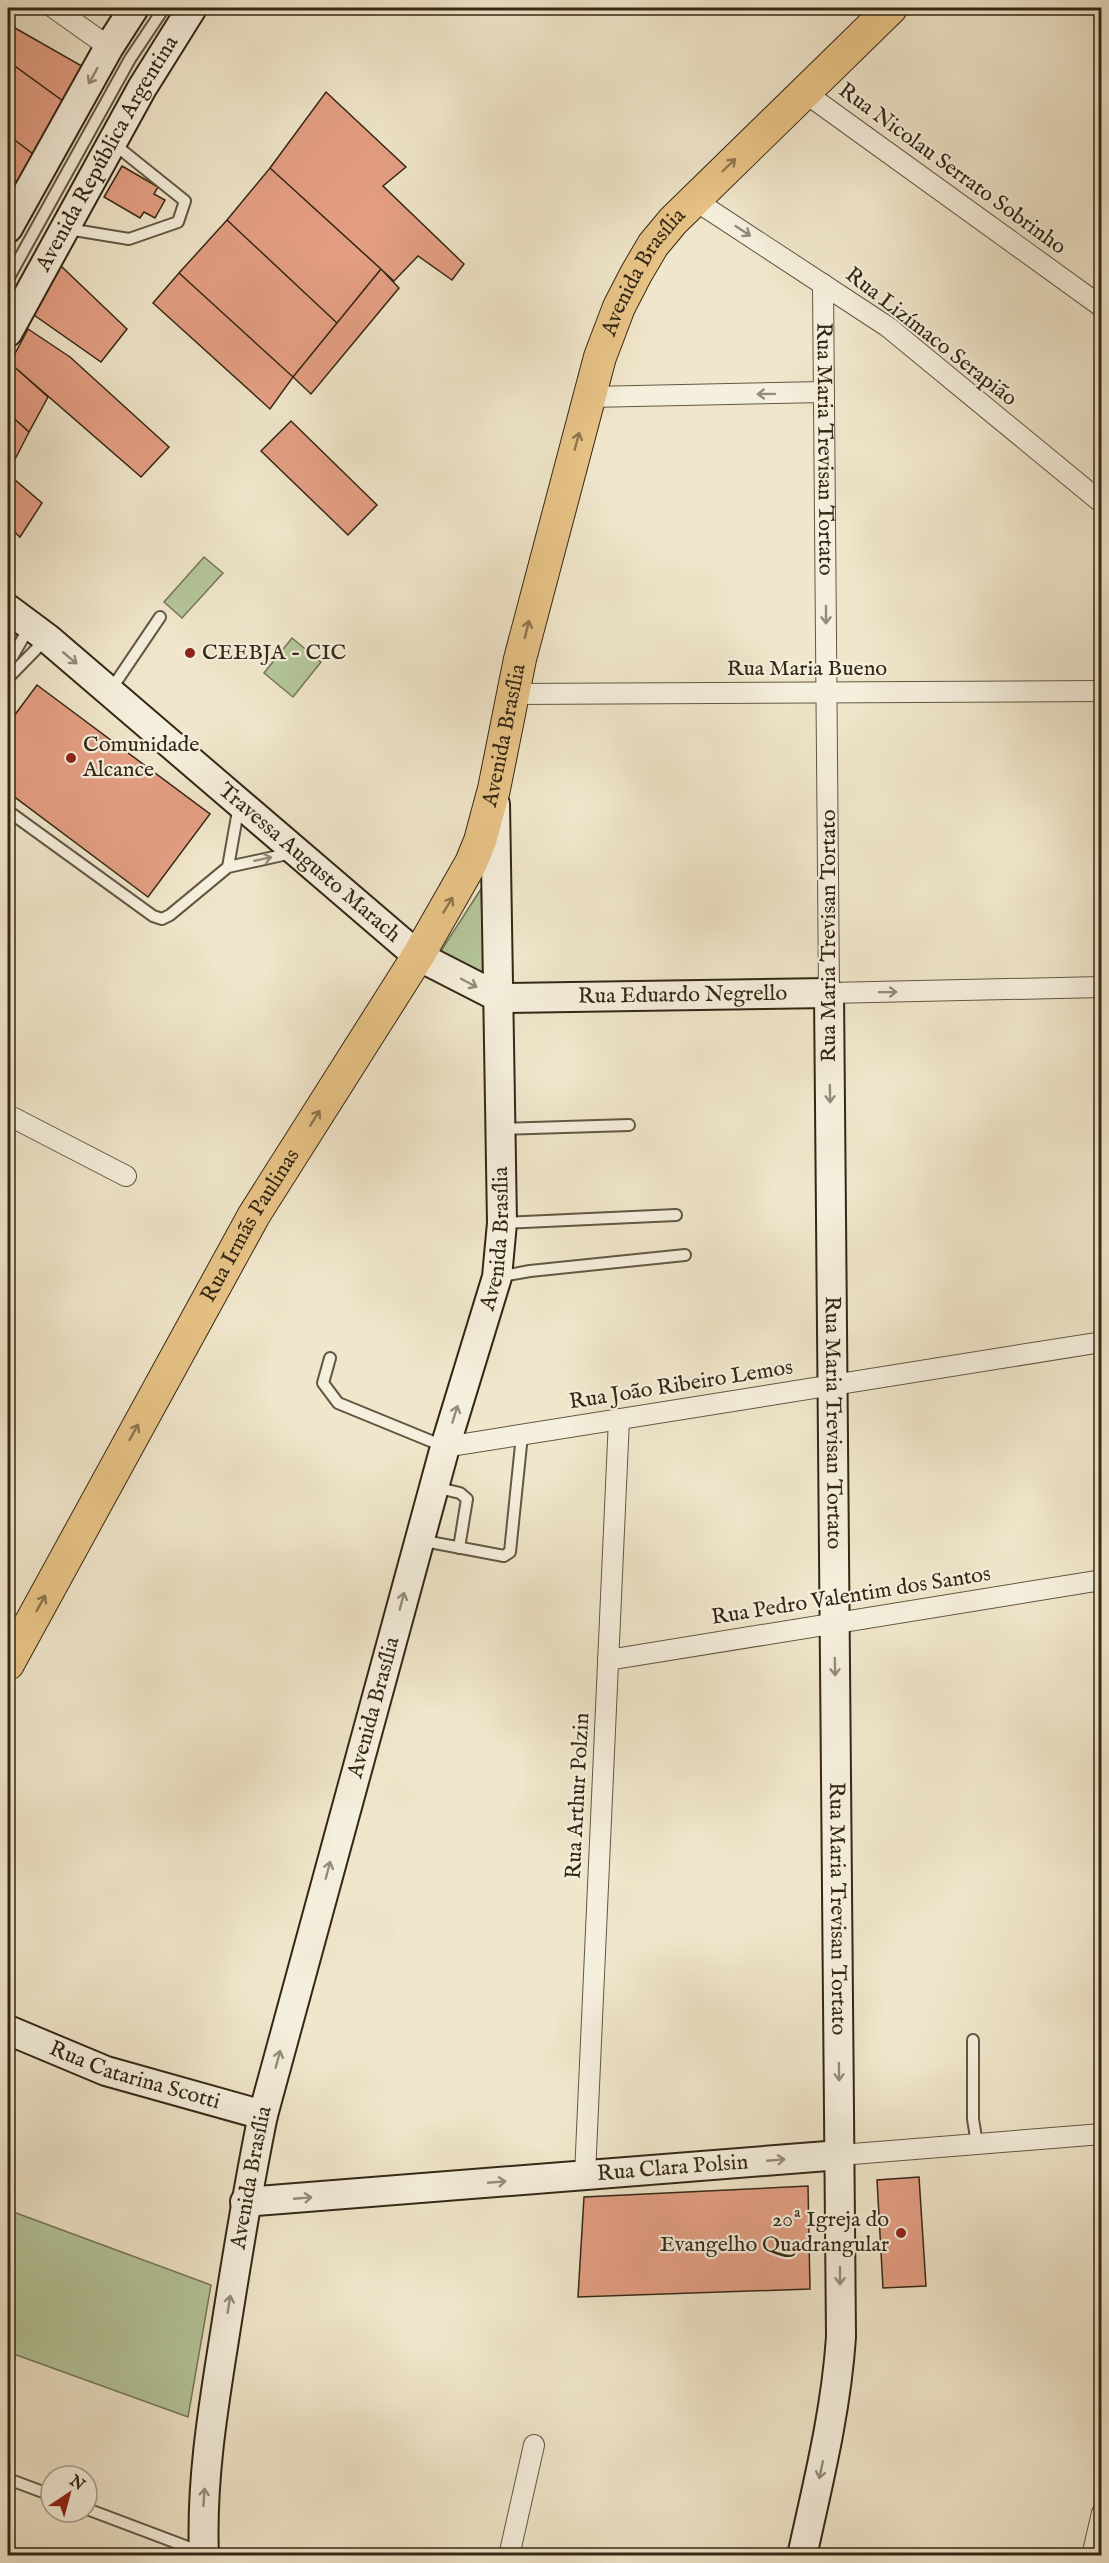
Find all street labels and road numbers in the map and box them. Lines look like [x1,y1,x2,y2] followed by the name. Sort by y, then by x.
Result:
[29,30,185,278] street label: Avenida República Argentina
[832,77,1072,261] street label: Rua Nicolau Serrato Sobrinho
[595,202,692,341] street label: Avenida Brasília
[839,261,1023,413] street label: Rua Lizímaco Serapião
[809,322,839,576] street label: Rua Maria Trevisan Tortato
[727,655,887,683] street label: Rua Maria Bueno
[476,661,533,811] street label: Avenida Brasília
[212,777,407,949] street label: Travessa Augusto Marach
[815,809,843,1063] street label: Rua Maria Trevisan Tortato
[578,980,788,1011] street label: Rua Eduardo Negrello
[195,1144,306,1307] street label: Rua Irmãs Paulinas
[473,1166,516,1315] street label: Avenida Brasília
[818,1296,848,1549] street label: Rua Maria Trevisan Tortato
[567,1353,795,1417] street label: Rua João Ribeiro Lemos
[709,1560,993,1632] street label: Rua Pedro Valentim dos Santos
[341,1633,407,1782] street label: Avenida Brasília
[560,1712,596,1880] street label: Rua Arthur Polzin
[822,1782,852,2035] street label: Rua Maria Trevisan Tortato
[45,2035,223,2116] street label: Rua Catarina Scotti
[224,2102,279,2252] street label: Avenida Brasília
[596,2148,750,2188] street label: Rua Clara Polsin

